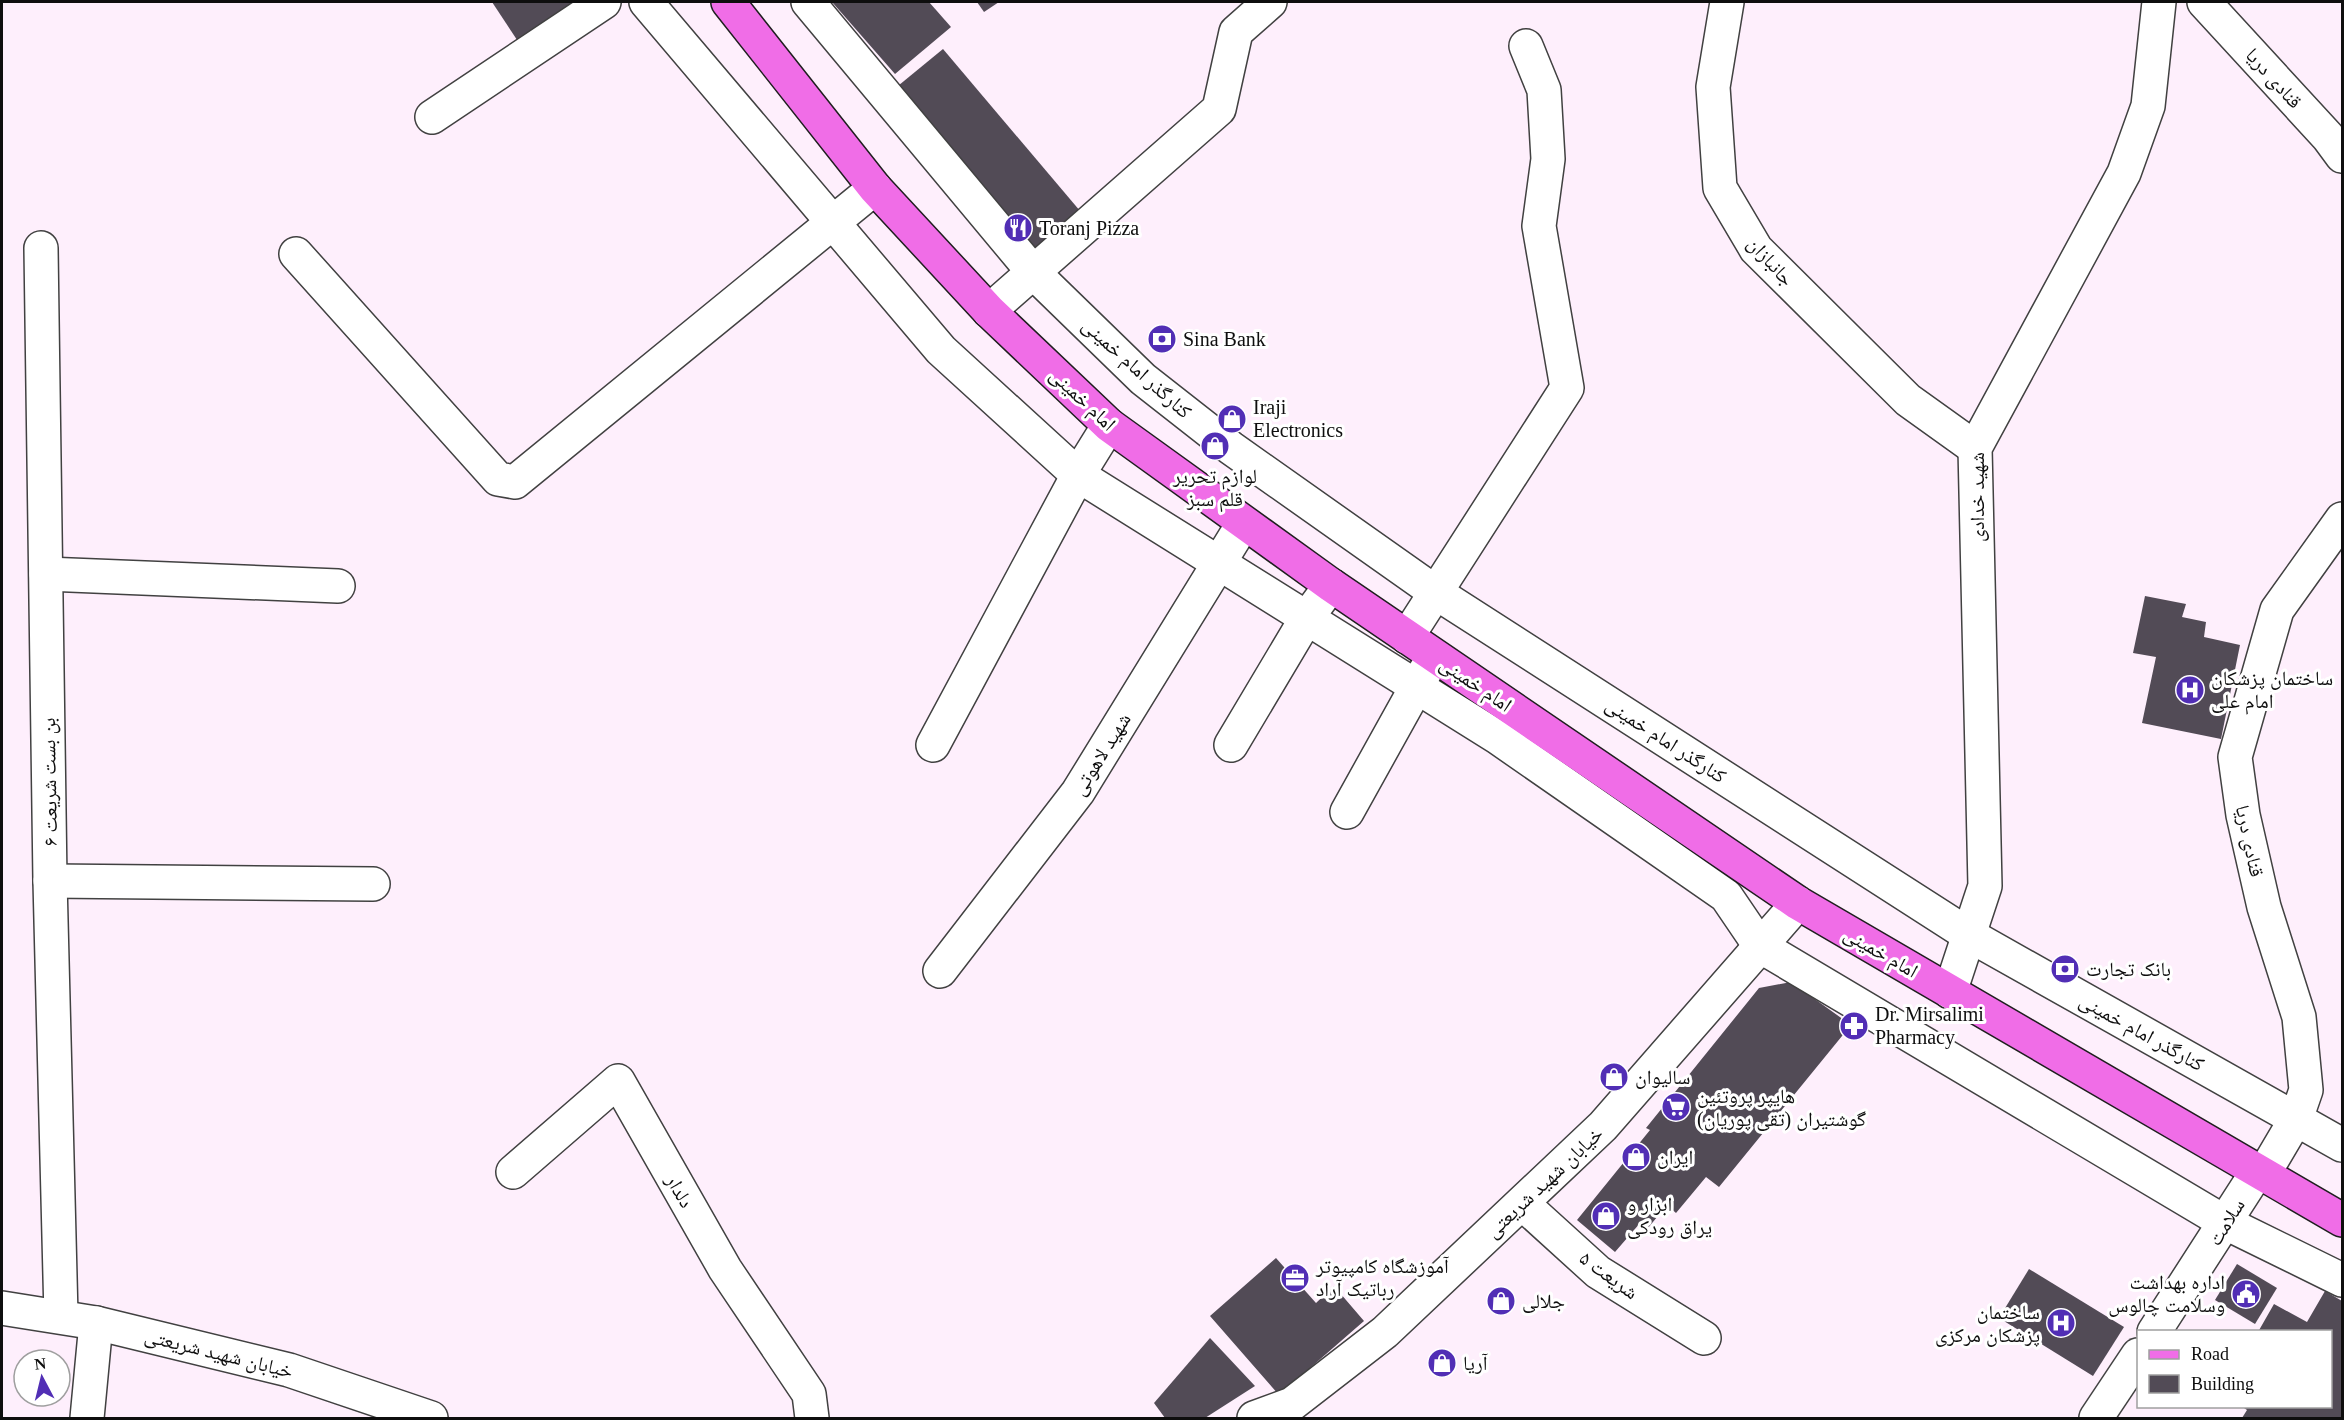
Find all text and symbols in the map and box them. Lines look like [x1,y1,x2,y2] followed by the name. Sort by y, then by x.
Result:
[2241,44,2307,113] street label: قنادی دریا
[1002,212,1034,244] restaurant icon: Toranj Pizza
[1039,217,1139,240] place label: Toranj Pizza
[1743,232,1799,291] street label: جانبازان
[1077,313,1197,423] street label: کنارگذر امام خمینی
[1146,323,1178,355] bank icon: Sina Bank
[1183,328,1266,350] place label: Sina Bank
[1045,362,1121,436] street label: امام خمینی
[1253,396,1343,441] place label: Iraji Electronics
[1216,403,1248,435] shop icon: Iraji Electronics
[1199,430,1231,462] shop icon: لوازم تحریر قلم سبز
[1966,452,1989,542] street label: شهید خدادی
[1172,465,1257,513] place label: لوازم تحریر قلم سبز
[1434,652,1516,718] street label: امام خمینی
[2211,667,2333,715] place label: ساختمان پزشکان امام علی
[2174,674,2206,706] hospital icon: ساختمان پزشکان امام علی
[1600,693,1730,790] street label: کنارگذر امام خمینی
[1067,709,1136,800] street label: شهید لاهوتی
[37,717,62,847] street label: بن بست شریعت ۶
[2231,803,2268,879] street label: قنادی دریا
[1839,922,1922,984] street label: امام خمینی
[2049,953,2081,985] bank icon: بانک تجارت
[2086,958,2171,981] place label: بانک تجارت
[2074,989,2208,1078] street label: کنارگذر امام خمینی
[1875,1003,1984,1049] place label: Dr. Mirsalimi Pharmacy
[1838,1010,1870,1042] pharmacy icon: Dr. Mirsalimi Pharmacy
[1598,1061,1630,1093] shop icon: سالیوان
[1635,1066,1691,1089] place label: سالیوان
[1697,1085,1866,1131] place label: هایپر پروتئین گوشتیران (تقی پوریان)
[1660,1091,1692,1123] supermarket icon: هایپر پروتئین گوشتیران (تقی پوریان)
[1481,1122,1608,1243] street label: خیابان شهید شریعتی
[1620,1141,1652,1173] shop icon: ایران
[1657,1146,1693,1169] place label: ایران
[661,1170,698,1211] street label: دلدار
[1627,1193,1712,1239] place label: ابزار و یراق رودکی
[2203,1195,2249,1249] street label: سلامت
[1590,1200,1622,1232] shop icon: ابزار و یراق رودکی
[1575,1246,1642,1304] street label: شریعت ۵
[1315,1255,1450,1301] place label: آموزشگاه کامپیوتر رباتیک آراد
[1279,1262,1311,1294] office icon: آموزشگاه کامپیوتر رباتیک آراد
[2108,1271,2225,1317] place label: اداره بهداشت وسلامت چالوس
[2230,1278,2262,1310] public building icon: اداره بهداشت وسلامت چالوس
[1485,1285,1517,1317] shop icon: جلالی
[1522,1290,1565,1313] place label: جلالی
[1935,1301,2040,1347] place label: ساختمان پزشکان مرکزی
[2045,1307,2077,1339] hospital icon: ساختمان پزشکان مرکزی
[142,1324,296,1383] street label: خیابان شهید شریعتی
[2137,1330,2332,1408] legend
[2191,1344,2229,1364] text: Road
[1426,1347,1458,1379] shop icon: آریا
[12,1348,72,1408] north arrow
[1463,1352,1488,1374] place label: آریا
[33,1354,47,1373] text: N
[2191,1374,2254,1394] text: Building

